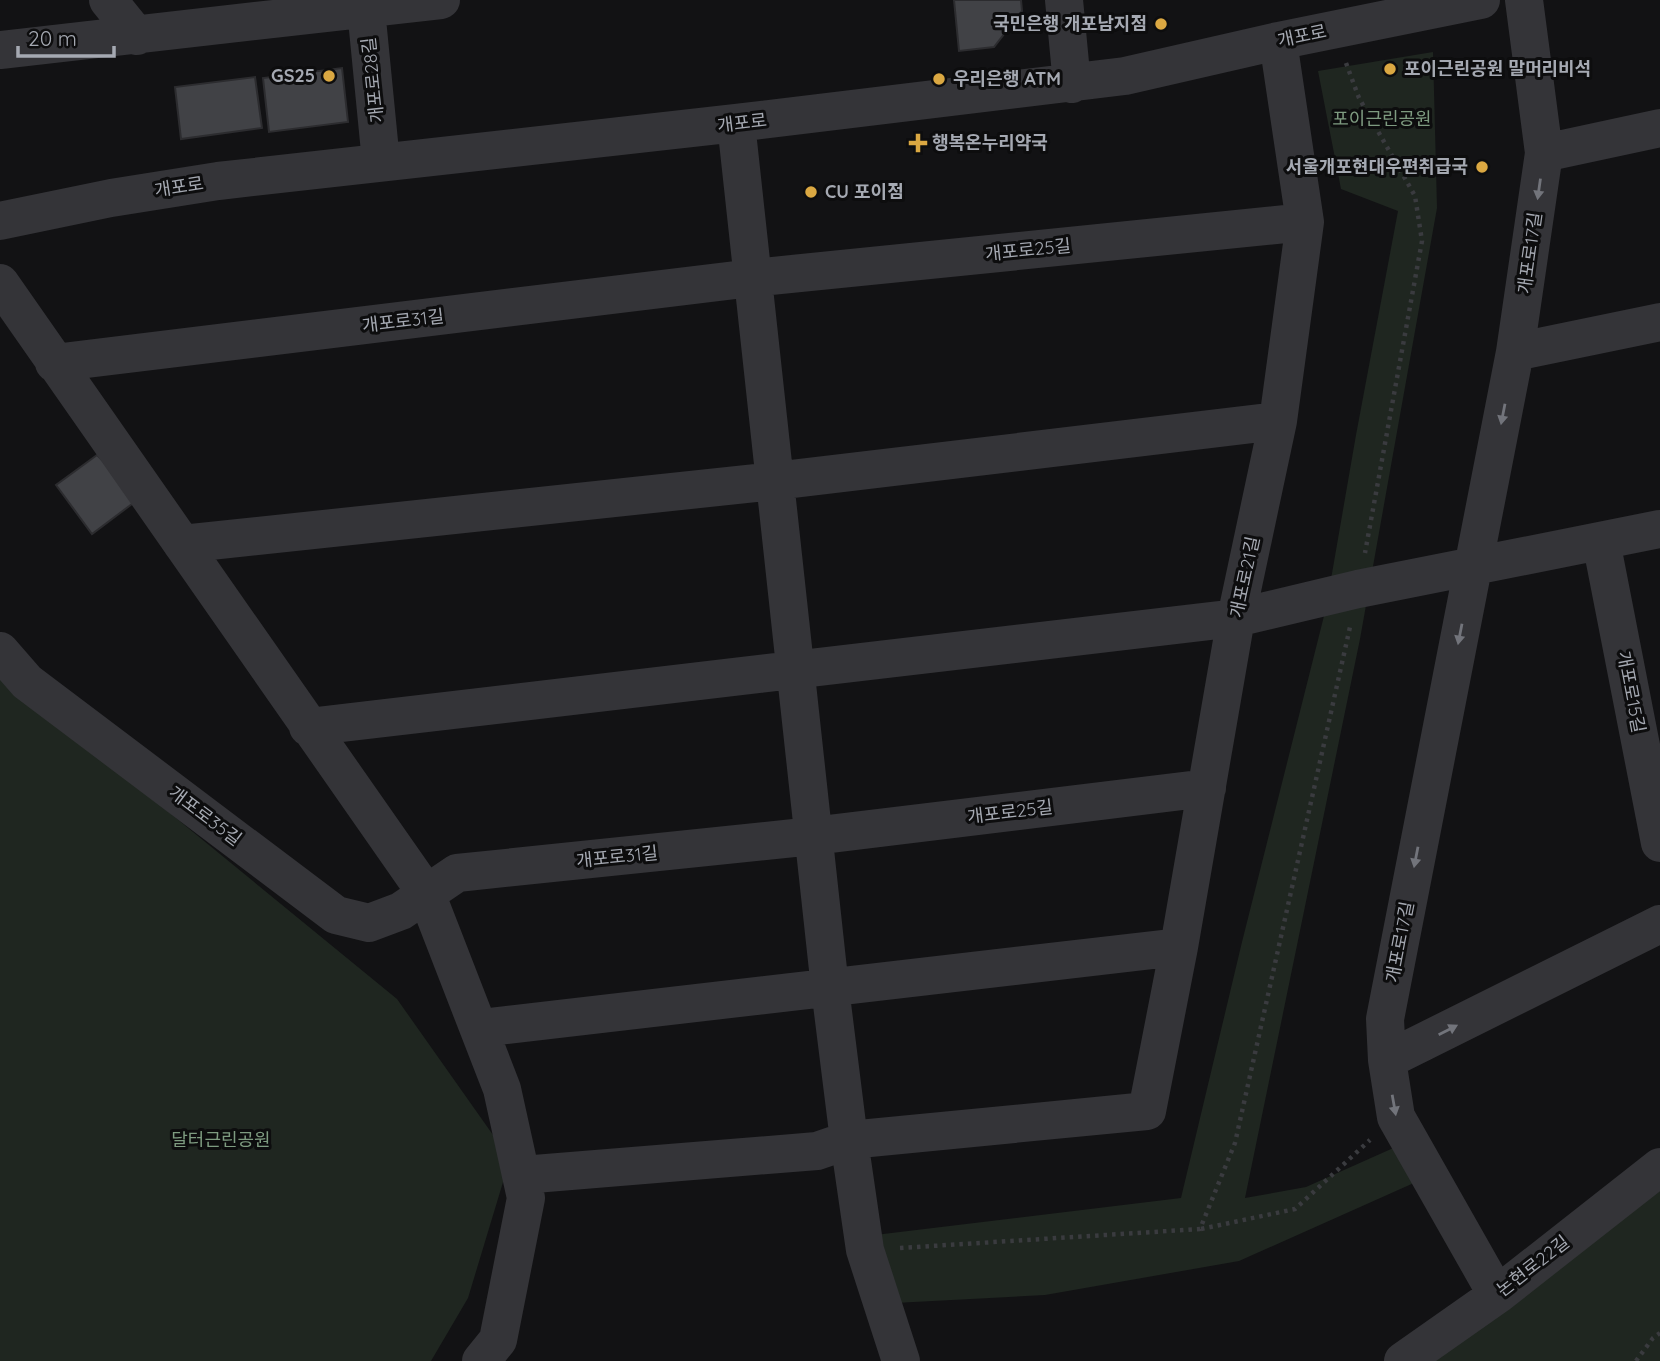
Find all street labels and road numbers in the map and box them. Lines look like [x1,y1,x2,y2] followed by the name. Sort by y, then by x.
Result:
[1275,19,1329,52] street label: 개포로
[357,36,388,124] street label: 개포로28길
[716,108,768,137] street label: 개포로
[153,171,205,202] street label: 개포로
[1512,211,1547,295] street label: 개포로17길
[984,234,1072,265] street label: 개포로25길
[361,304,445,337] street label: 개포로31길
[1225,534,1264,620] street label: 개포로21길
[1612,649,1651,735] street label: 개포로15길
[164,781,246,851] street label: 개포로35길
[966,795,1054,828] street label: 개포로25길
[575,841,659,872] street label: 개포로31길
[1380,899,1419,984] street label: 개포로17길
[1492,1230,1574,1301] street label: 논현로22길

